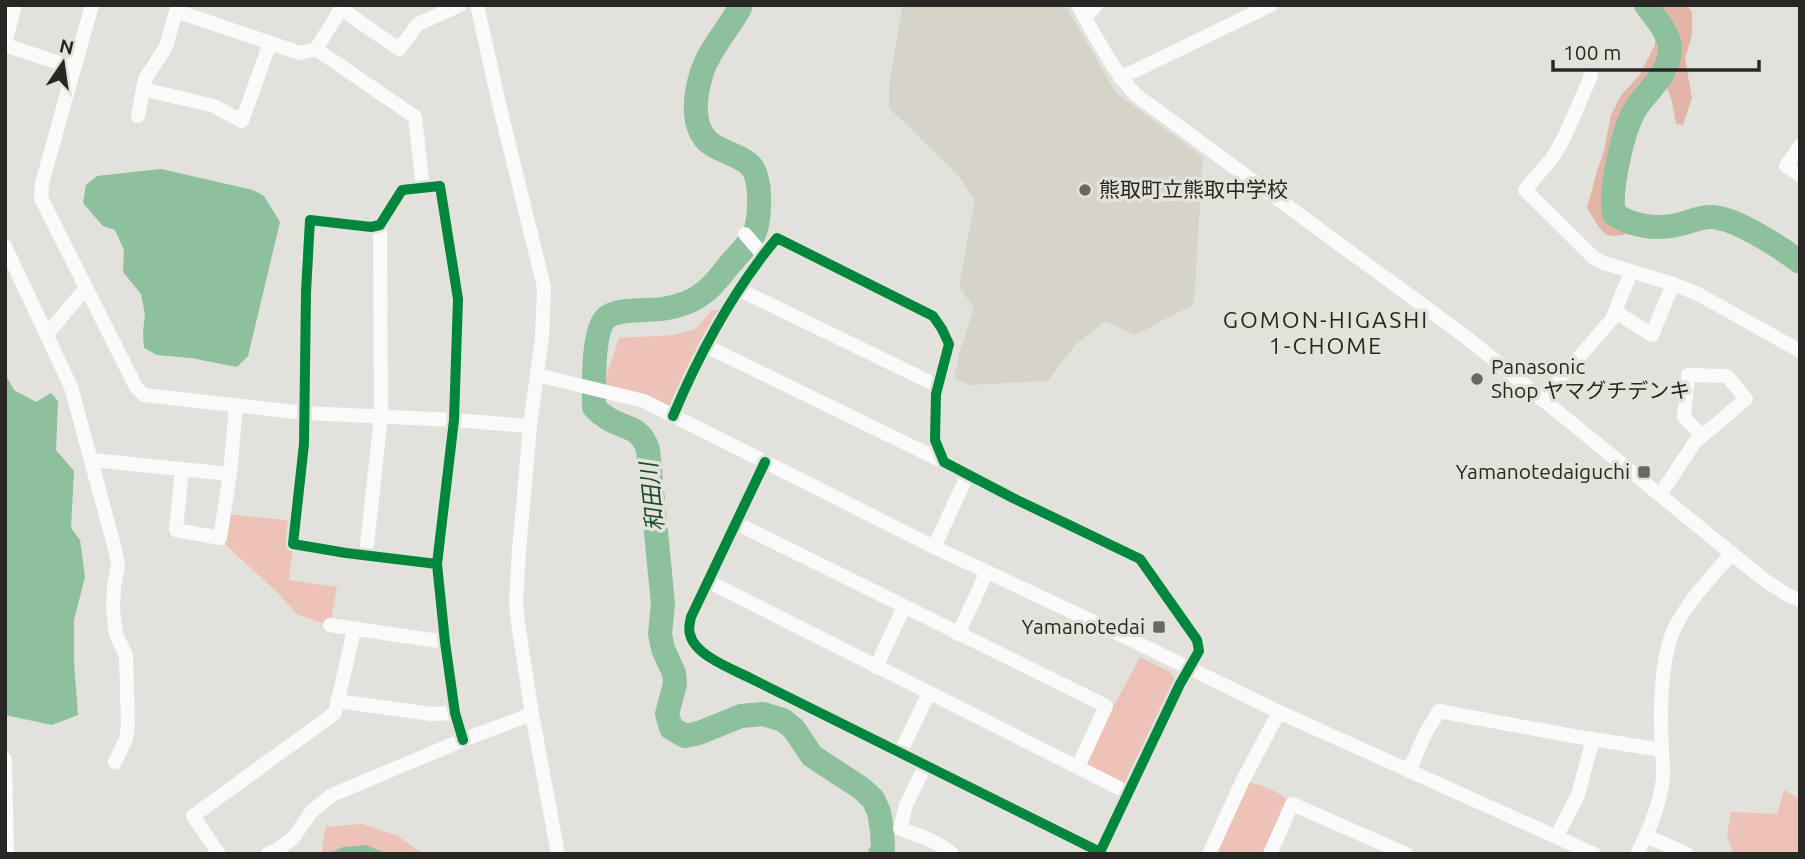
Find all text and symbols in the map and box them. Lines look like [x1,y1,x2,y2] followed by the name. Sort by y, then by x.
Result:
[28,28,98,98] north arrow
[1553,28,1759,72] scale bar
[57,34,76,59] text: N
[1563,40,1621,64] text: 100 m
[1099,177,1288,201] place label: 熊取町立熊取中学校
[1077,182,1093,198] marker: 熊取町立熊取中学校
[1223,307,1429,358] district label: GOMON-HIGASHI 1-CHOME
[1491,354,1690,402] place label: Panasonic Shop ヤマグチデンキ
[1469,371,1485,387] marker: Panasonic Shop ヤマグチデンキ
[635,458,668,533] water label: 和田川
[1456,459,1630,483] place label: Yamanotedaiguchi
[1636,464,1652,480] marker: Yamanotedaiguchi
[1022,614,1145,638] place label: Yamanotedai
[1151,619,1167,635] marker: Yamanotedai

